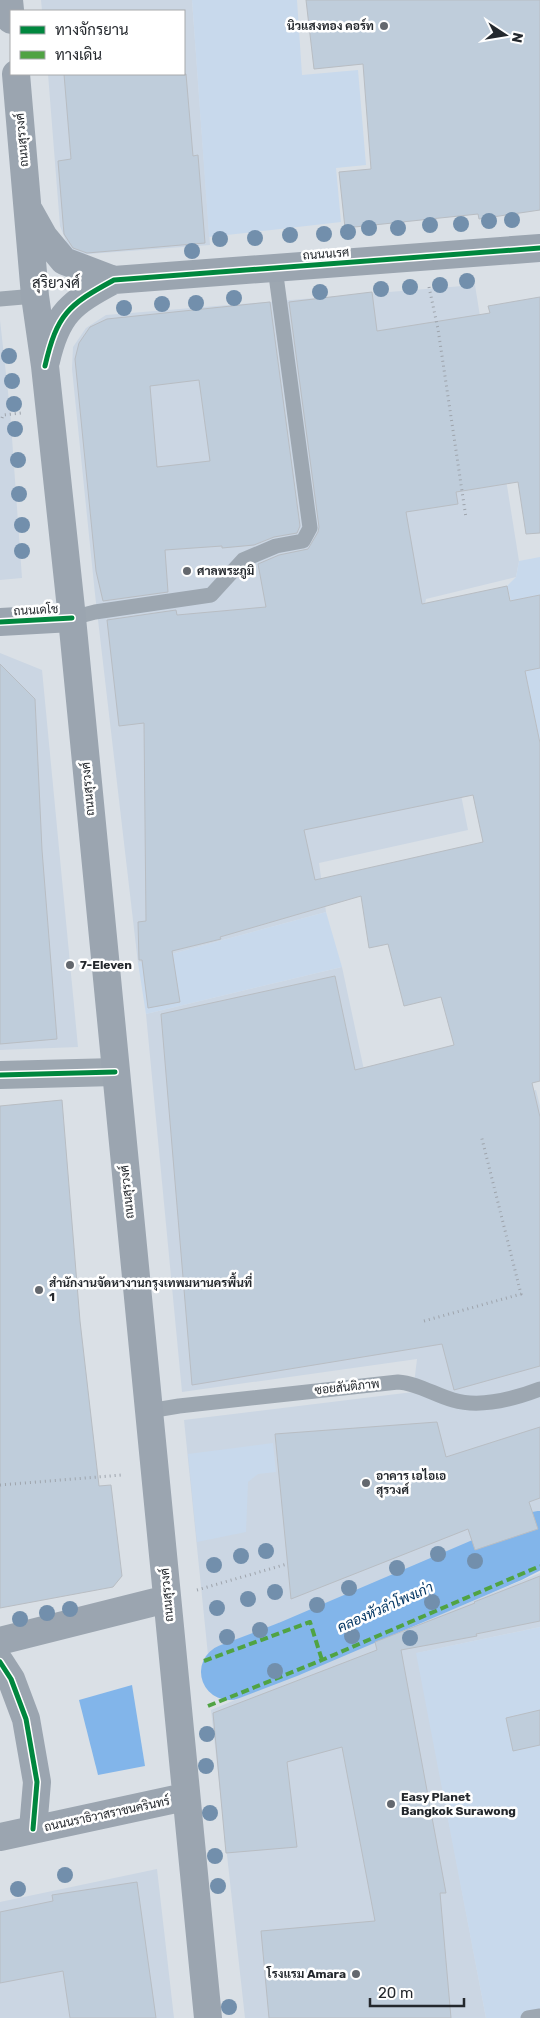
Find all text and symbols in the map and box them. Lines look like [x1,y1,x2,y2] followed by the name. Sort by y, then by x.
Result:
[10,10,185,75] legend
[480,10,530,60] north arrow
[287,18,374,33] place label: นิวแสงทอง คอร์ท
[378,20,390,32] marker: นิวแสงทอง คอร์ท
[55,21,129,39] text: ทางจักรยาน
[508,31,527,44] text: N
[55,46,102,64] text: ทางเดิน
[12,112,33,168] street label: ถนนสุรวงศ์
[302,245,350,263] street label: ถนนนเรศ
[32,273,80,294] district label: สุริยวงศ์
[197,564,254,579] place label: ศาลพระภูมิ
[181,565,193,577] marker: ศาลพระภูมิ
[13,601,59,618] street label: ถนนเดโช
[78,761,99,817] street label: ถนนสุรวงศ์
[80,958,132,972] place label: 7-Eleven
[64,959,76,971] marker: 7-Eleven
[116,1164,139,1220] street label: ถนนสุรวงศ์
[49,1272,252,1304] place label: สำนักงานจัดหางานกรุงเทพมหานครพื้นที่ 1
[33,1284,45,1296] marker: สำนักงานจัดหางานกรุงเทพมหานครพื้นที่ 1
[314,1377,380,1397] street label: ซอยสันติภาพ
[376,1468,446,1498] place label: อาคาร เอไอเอ สุรวงศ์
[360,1477,372,1489] marker: อาคาร เอไอเอ สุรวงศ์
[157,1567,178,1623] street label: ถนนสุรวงศ์
[335,1579,436,1636] water label: คลองหัวลำโพงเก่า
[401,1790,516,1818] place label: Easy Planet Bangkok Surawong
[43,1793,171,1834] street label: ถนนนราธิวาสราชนครินทร์
[385,1798,397,1810] marker: Easy Planet Bangkok Surawong
[266,1966,346,1981] place label: โรงแรม Amara
[350,1968,362,1980] marker: โรงแรม Amara
[370,1976,464,2008] scale bar
[378,1984,413,2002] text: 20 m

